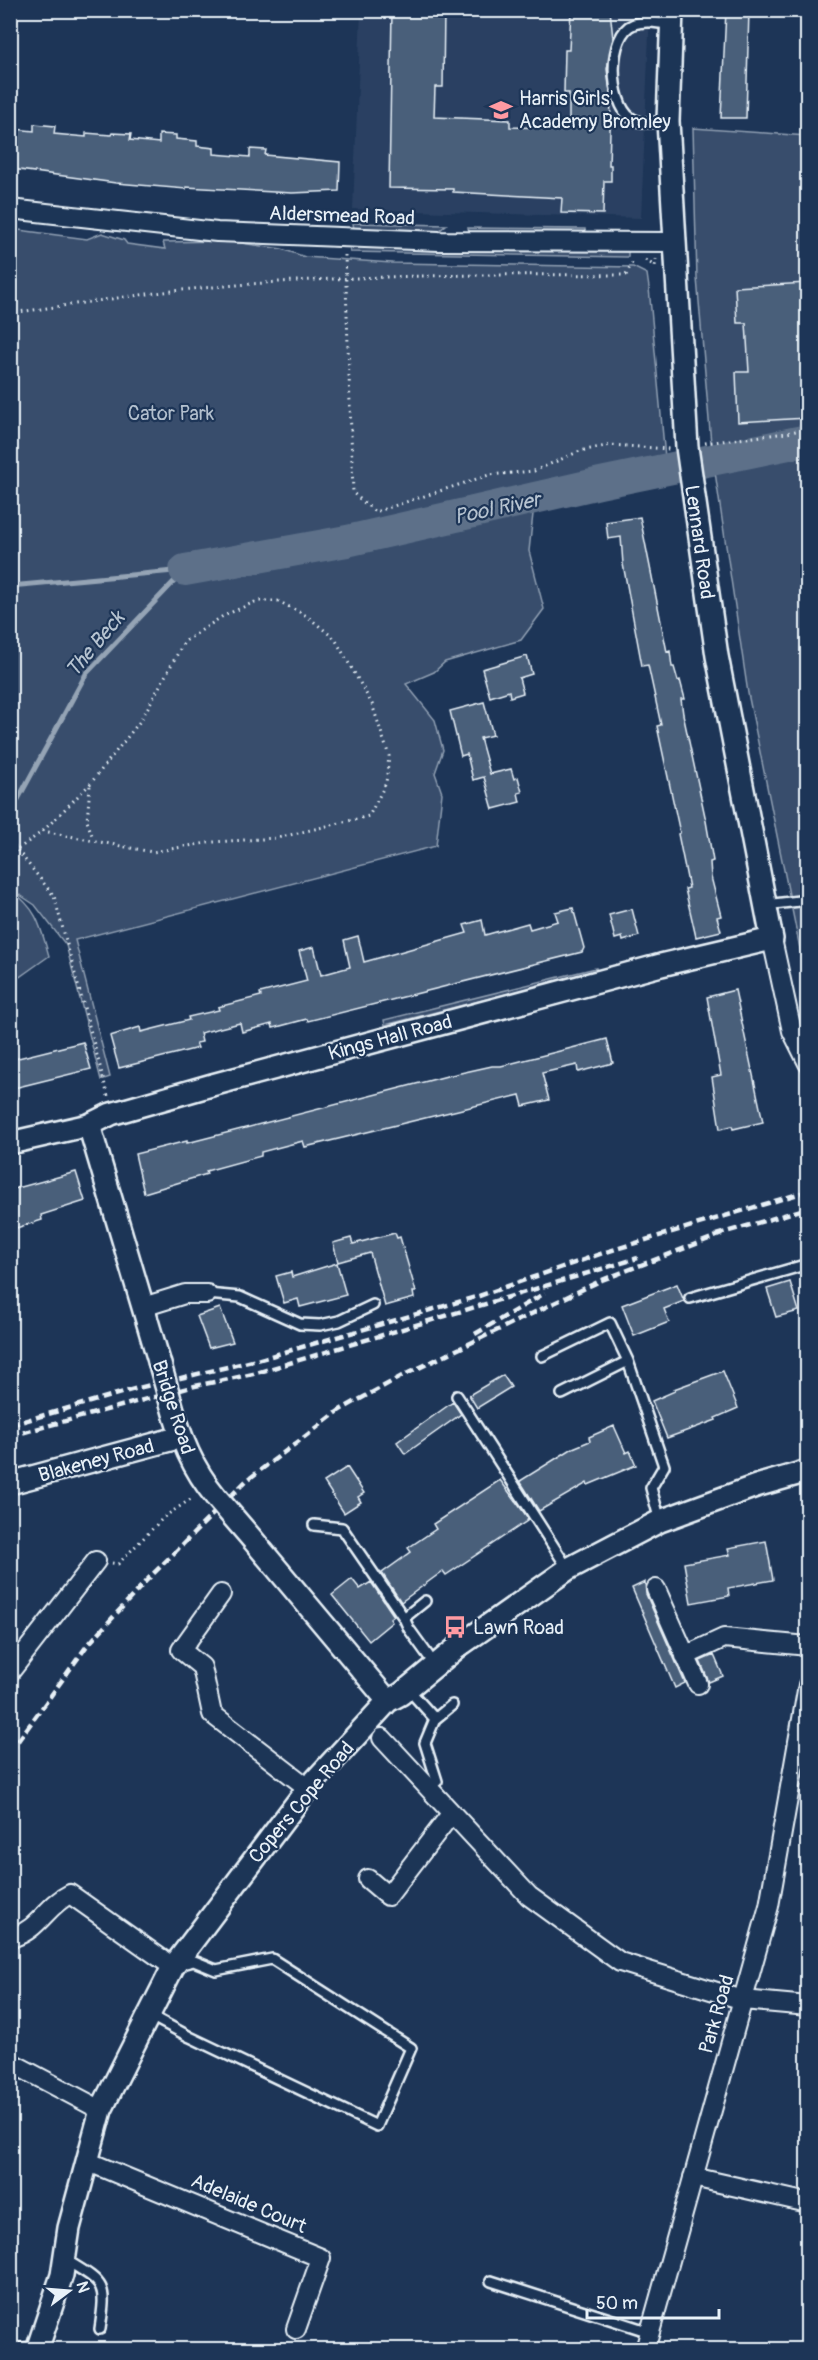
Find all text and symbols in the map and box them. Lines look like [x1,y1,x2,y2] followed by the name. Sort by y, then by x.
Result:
[519,86,671,134] place label: Harris Girls' Academy Bromley
[488,97,514,123] school or university icon: Harris Girls' Academy Bromley
[269,200,415,231] street label: Aldersmead Road
[128,401,215,426] park label: Cator Park
[679,483,720,601] street label: Lennard Road
[451,486,545,531] water label: Pool River
[60,604,132,683] water label: The Beck
[325,1009,455,1066] street label: Kings Hall Road
[147,1357,200,1457] street label: Bridge Road
[36,1433,157,1488] street label: Blakeney Road
[442,1614,468,1640] bus stop icon: Lawn Road
[473,1615,564,1640] place label: Lawn Road
[243,1736,360,1868] street label: Copers Cope Road
[693,1972,740,2056] street label: Park Road
[187,2168,311,2239] street label: Adelaide Court
[39,2261,99,2321] north arrow
[71,2279,94,2295] text: N
[587,2282,719,2320] scale bar
[596,2292,638,2315] text: 50 m

